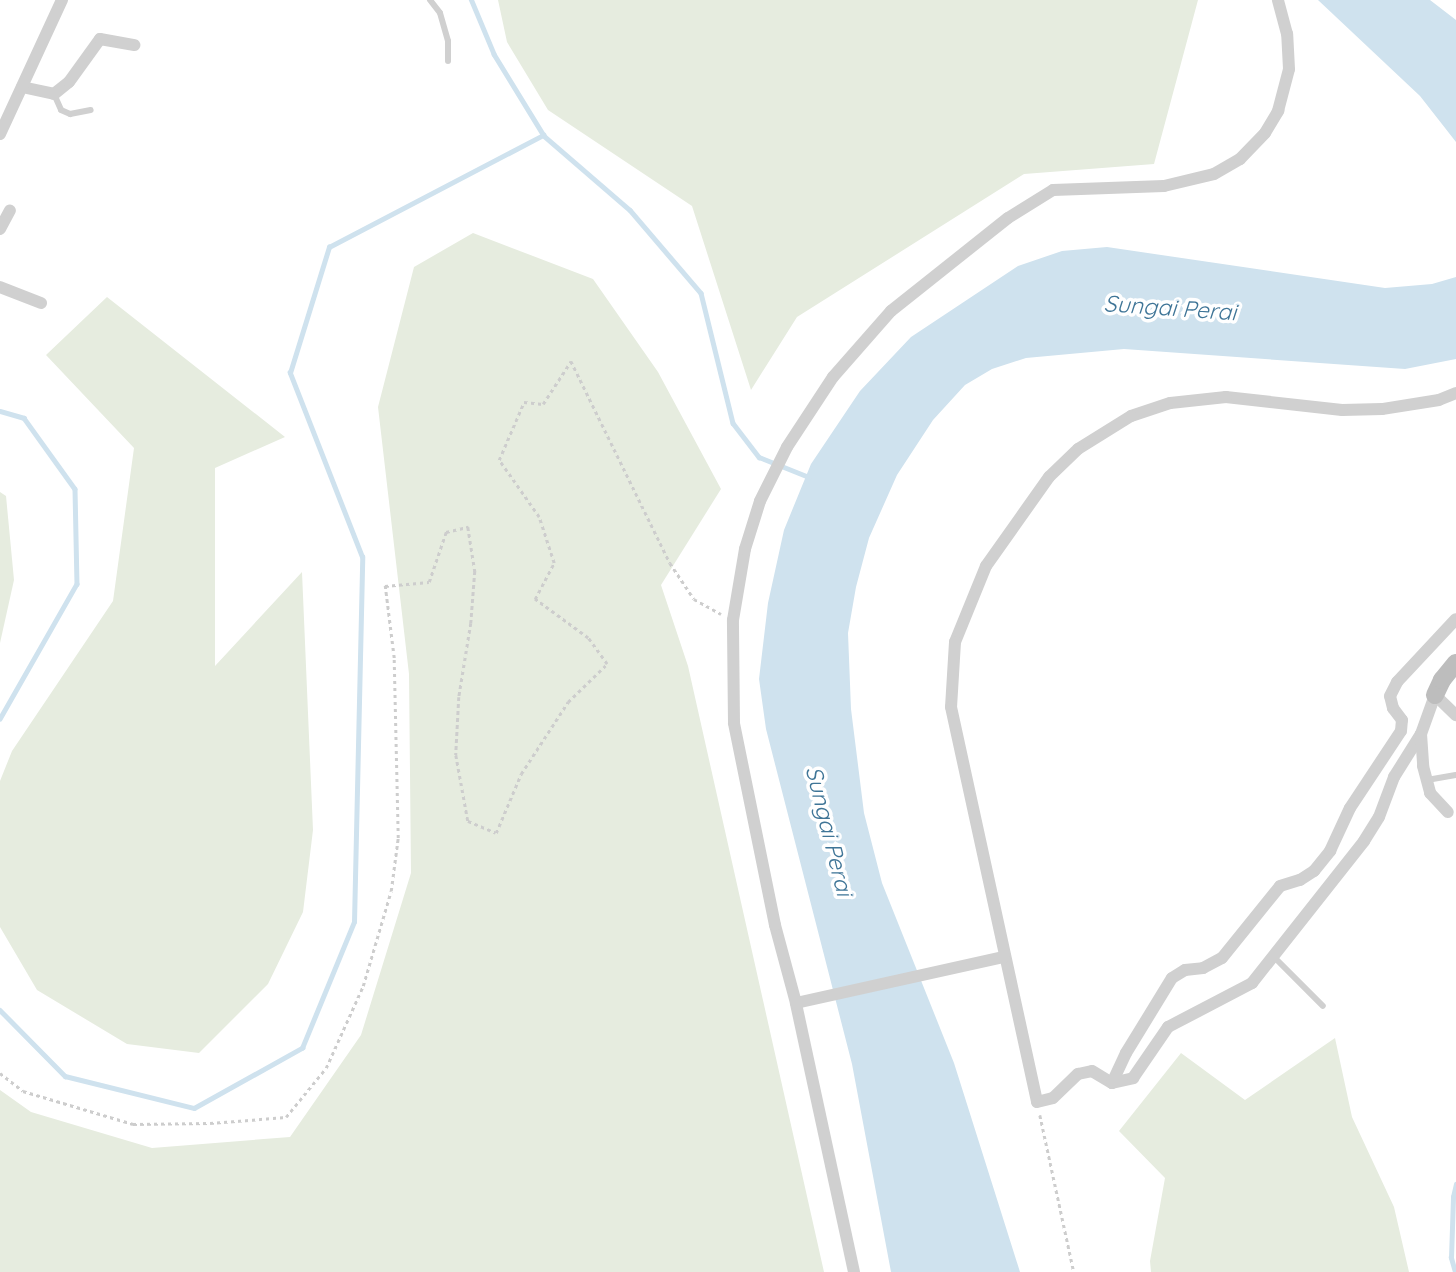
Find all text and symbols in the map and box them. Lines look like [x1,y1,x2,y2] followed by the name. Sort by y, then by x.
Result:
[1103,290,1237,326] water label: Sungai Perai
[800,763,858,899] water label: Sungai Perai

